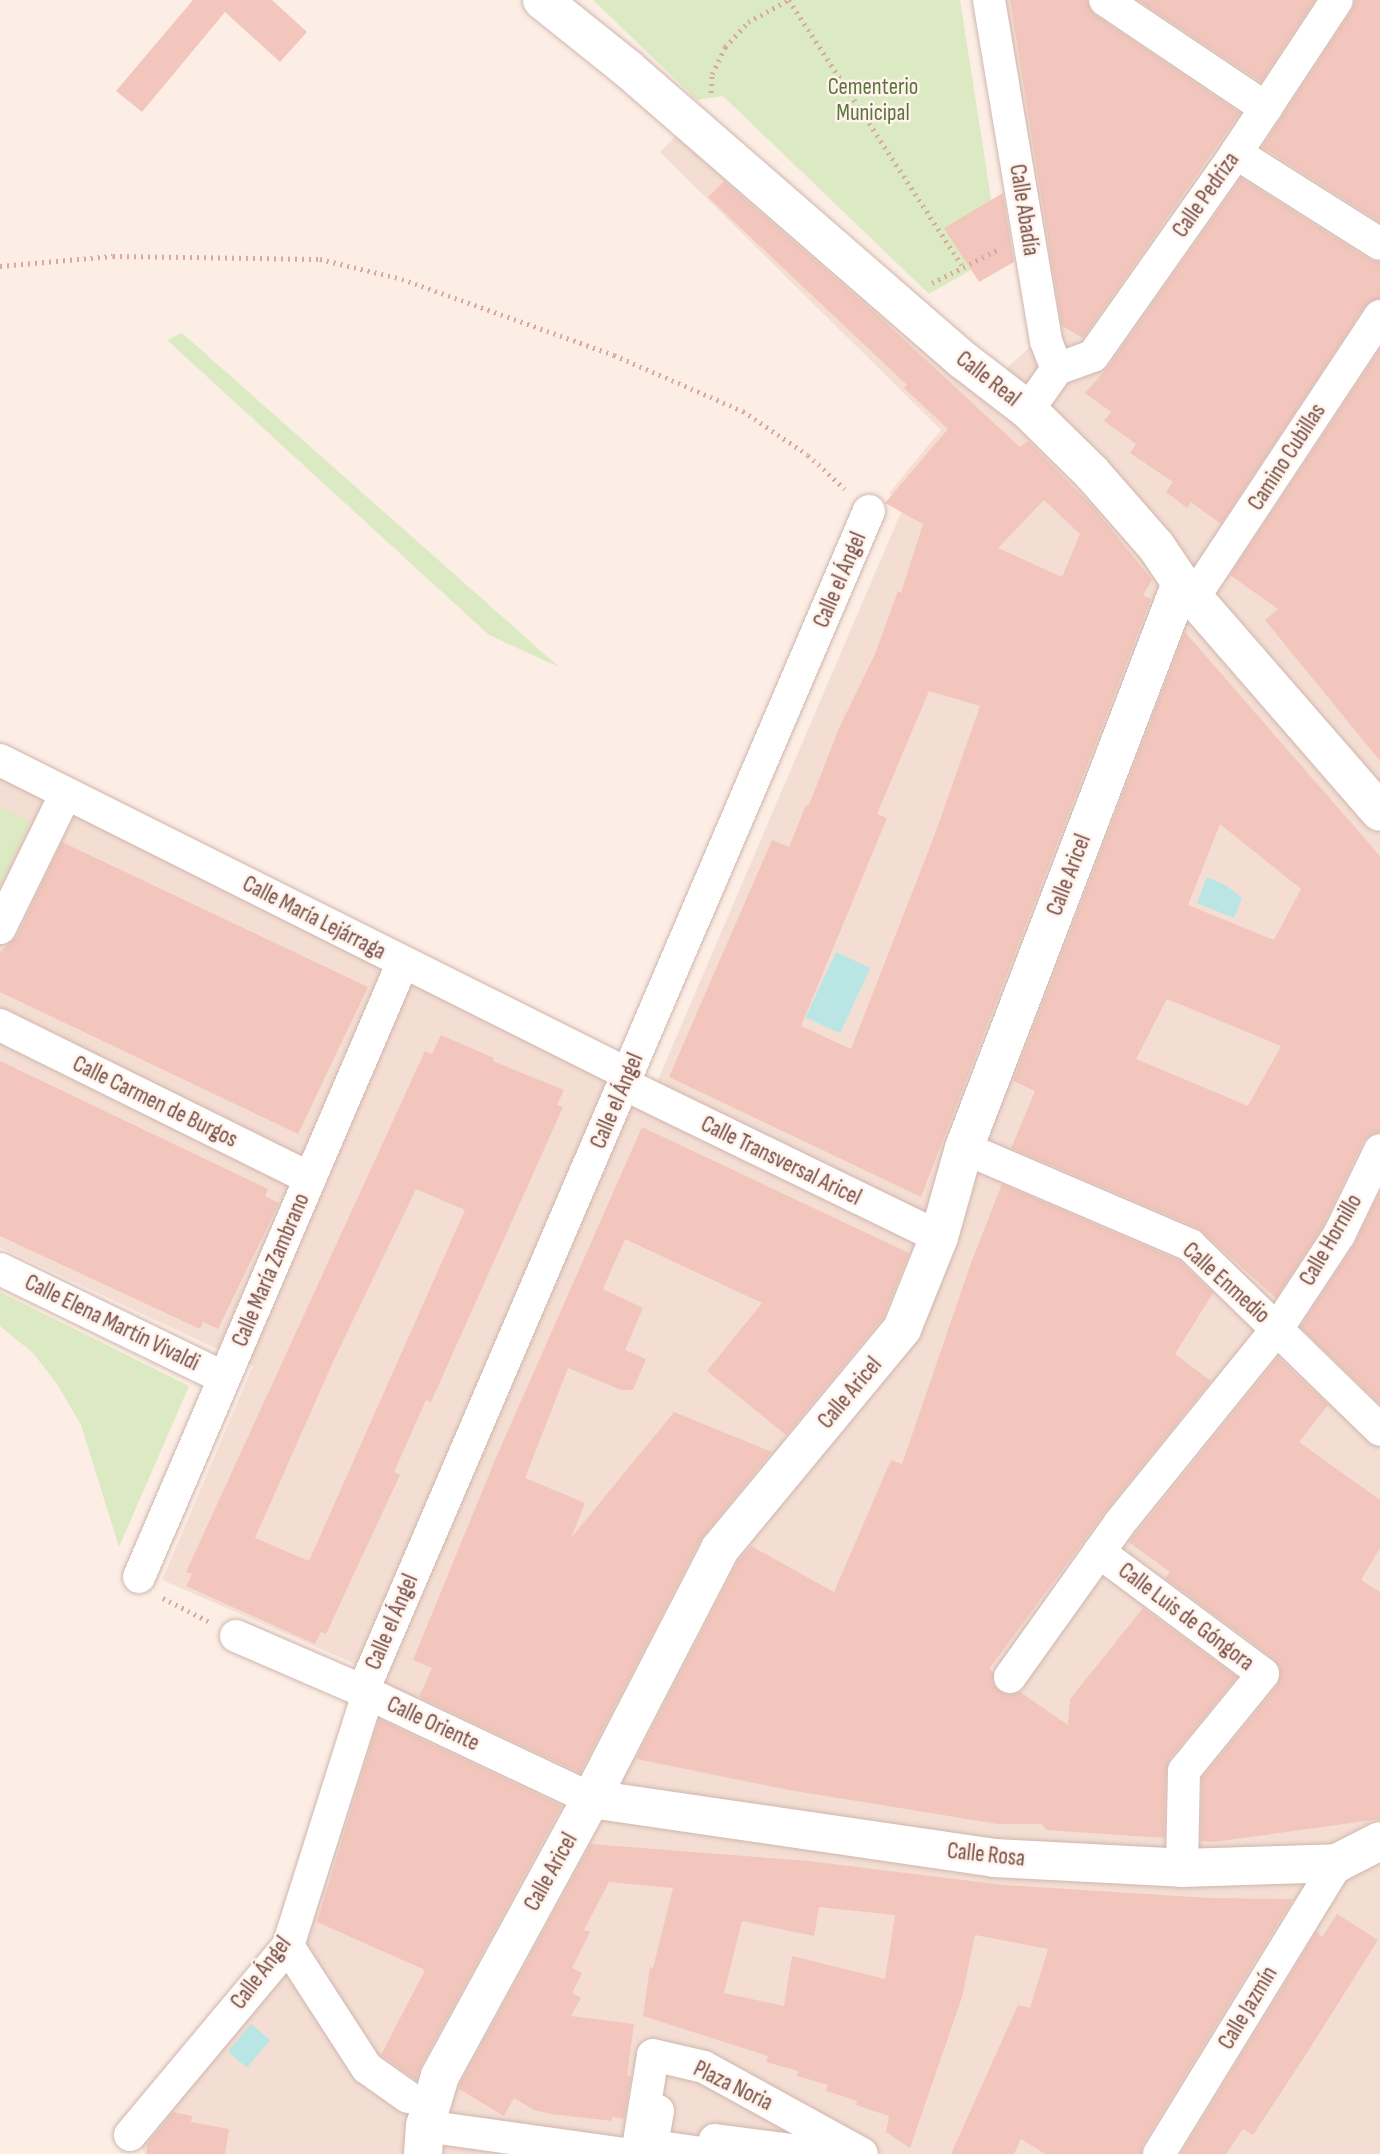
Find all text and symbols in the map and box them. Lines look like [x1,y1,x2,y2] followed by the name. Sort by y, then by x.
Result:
[828,73,918,127] park label: Cementerio Municipal
[1167,147,1245,243] street label: Calle Pedriza
[1003,162,1045,258] street label: Calle Abadía
[950,345,1026,413] street label: Calle Real
[1242,398,1332,516] street label: Camino Cubillas
[808,528,872,632] street label: Calle el Ángel
[1041,830,1097,920] street label: Calle Aricel
[238,870,390,966] street label: Calle María Lejárraga
[585,1049,649,1153] street label: Calle el Ángel
[68,1050,242,1154] street label: Calle Carmen de Burgos
[696,1110,866,1212] street label: Calle Transversal Aricel
[226,1189,316,1351] street label: Calle María Zambrano
[1294,1189,1368,1291] street label: Calle Hornillo
[1177,1237,1275,1329] street label: Calle Enmedio
[20,1269,204,1377] street label: Calle Elena Martín Vivaldi
[812,1352,888,1434] street label: Calle Aricel
[1113,1557,1259,1677] street label: Calle Luis de Góngora
[360,1570,424,1674] street label: Calle el Ángel
[382,1691,484,1757] street label: Calle Oriente
[518,1828,584,1916] street label: Calle Aricel
[946,1837,1026,1873] street label: Calle Rosa
[225,1931,297,2015] street label: Calle Ángel
[1213,1962,1283,2054] street label: Calle Jazmín
[689,2055,777,2117] street label: Plaza Noria

